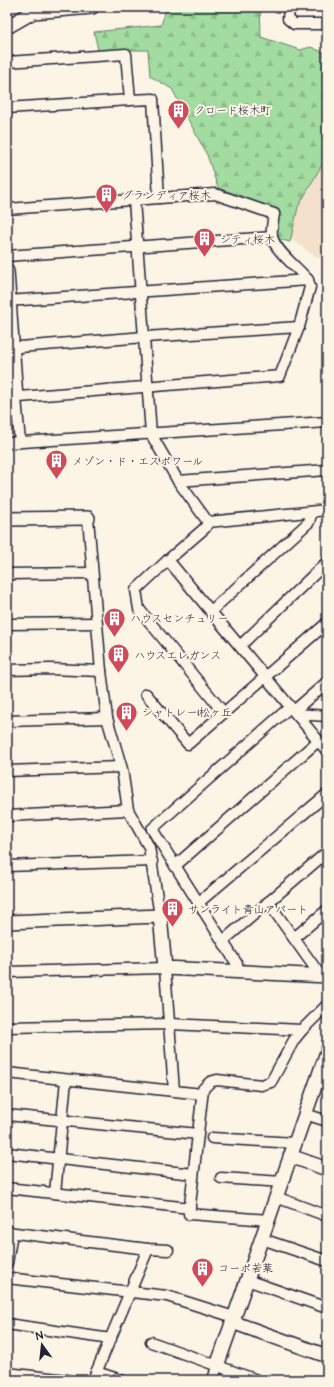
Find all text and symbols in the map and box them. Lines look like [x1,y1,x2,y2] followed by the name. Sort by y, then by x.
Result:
[166,97,192,130] building icon: クロード桜木町
[194,103,271,118] place label: クロード桜木町
[94,182,120,215] building icon: グランディア桜木
[122,188,211,203] place label: グランディア桜木
[191,226,217,259] building icon: シティ桜木
[220,232,275,247] place label: シティ桜木
[44,448,70,481] building icon: メゾン・ド・エスポワール
[72,454,203,469] place label: メゾン・ド・エスポワール
[102,605,128,638] building icon: ハウスセンチュリー
[130,611,229,626] place label: ハウスセンチュリー
[105,642,131,675] building icon: ハウスエレガンス
[134,648,221,663] place label: ハウスエレガンス
[114,699,140,732] building icon: シャトレーI松ヶ丘
[142,705,232,720] place label: シャトレーI松ヶ丘
[160,896,186,929] building icon: サンライト青山アパート
[188,902,308,917] place label: サンライト青山アパート
[189,1255,215,1288] building icon: コーポ若葉
[218,1261,273,1276] place label: コーポ若葉
[22,1325,62,1365] north arrow
[34,1328,45,1344] text: N

